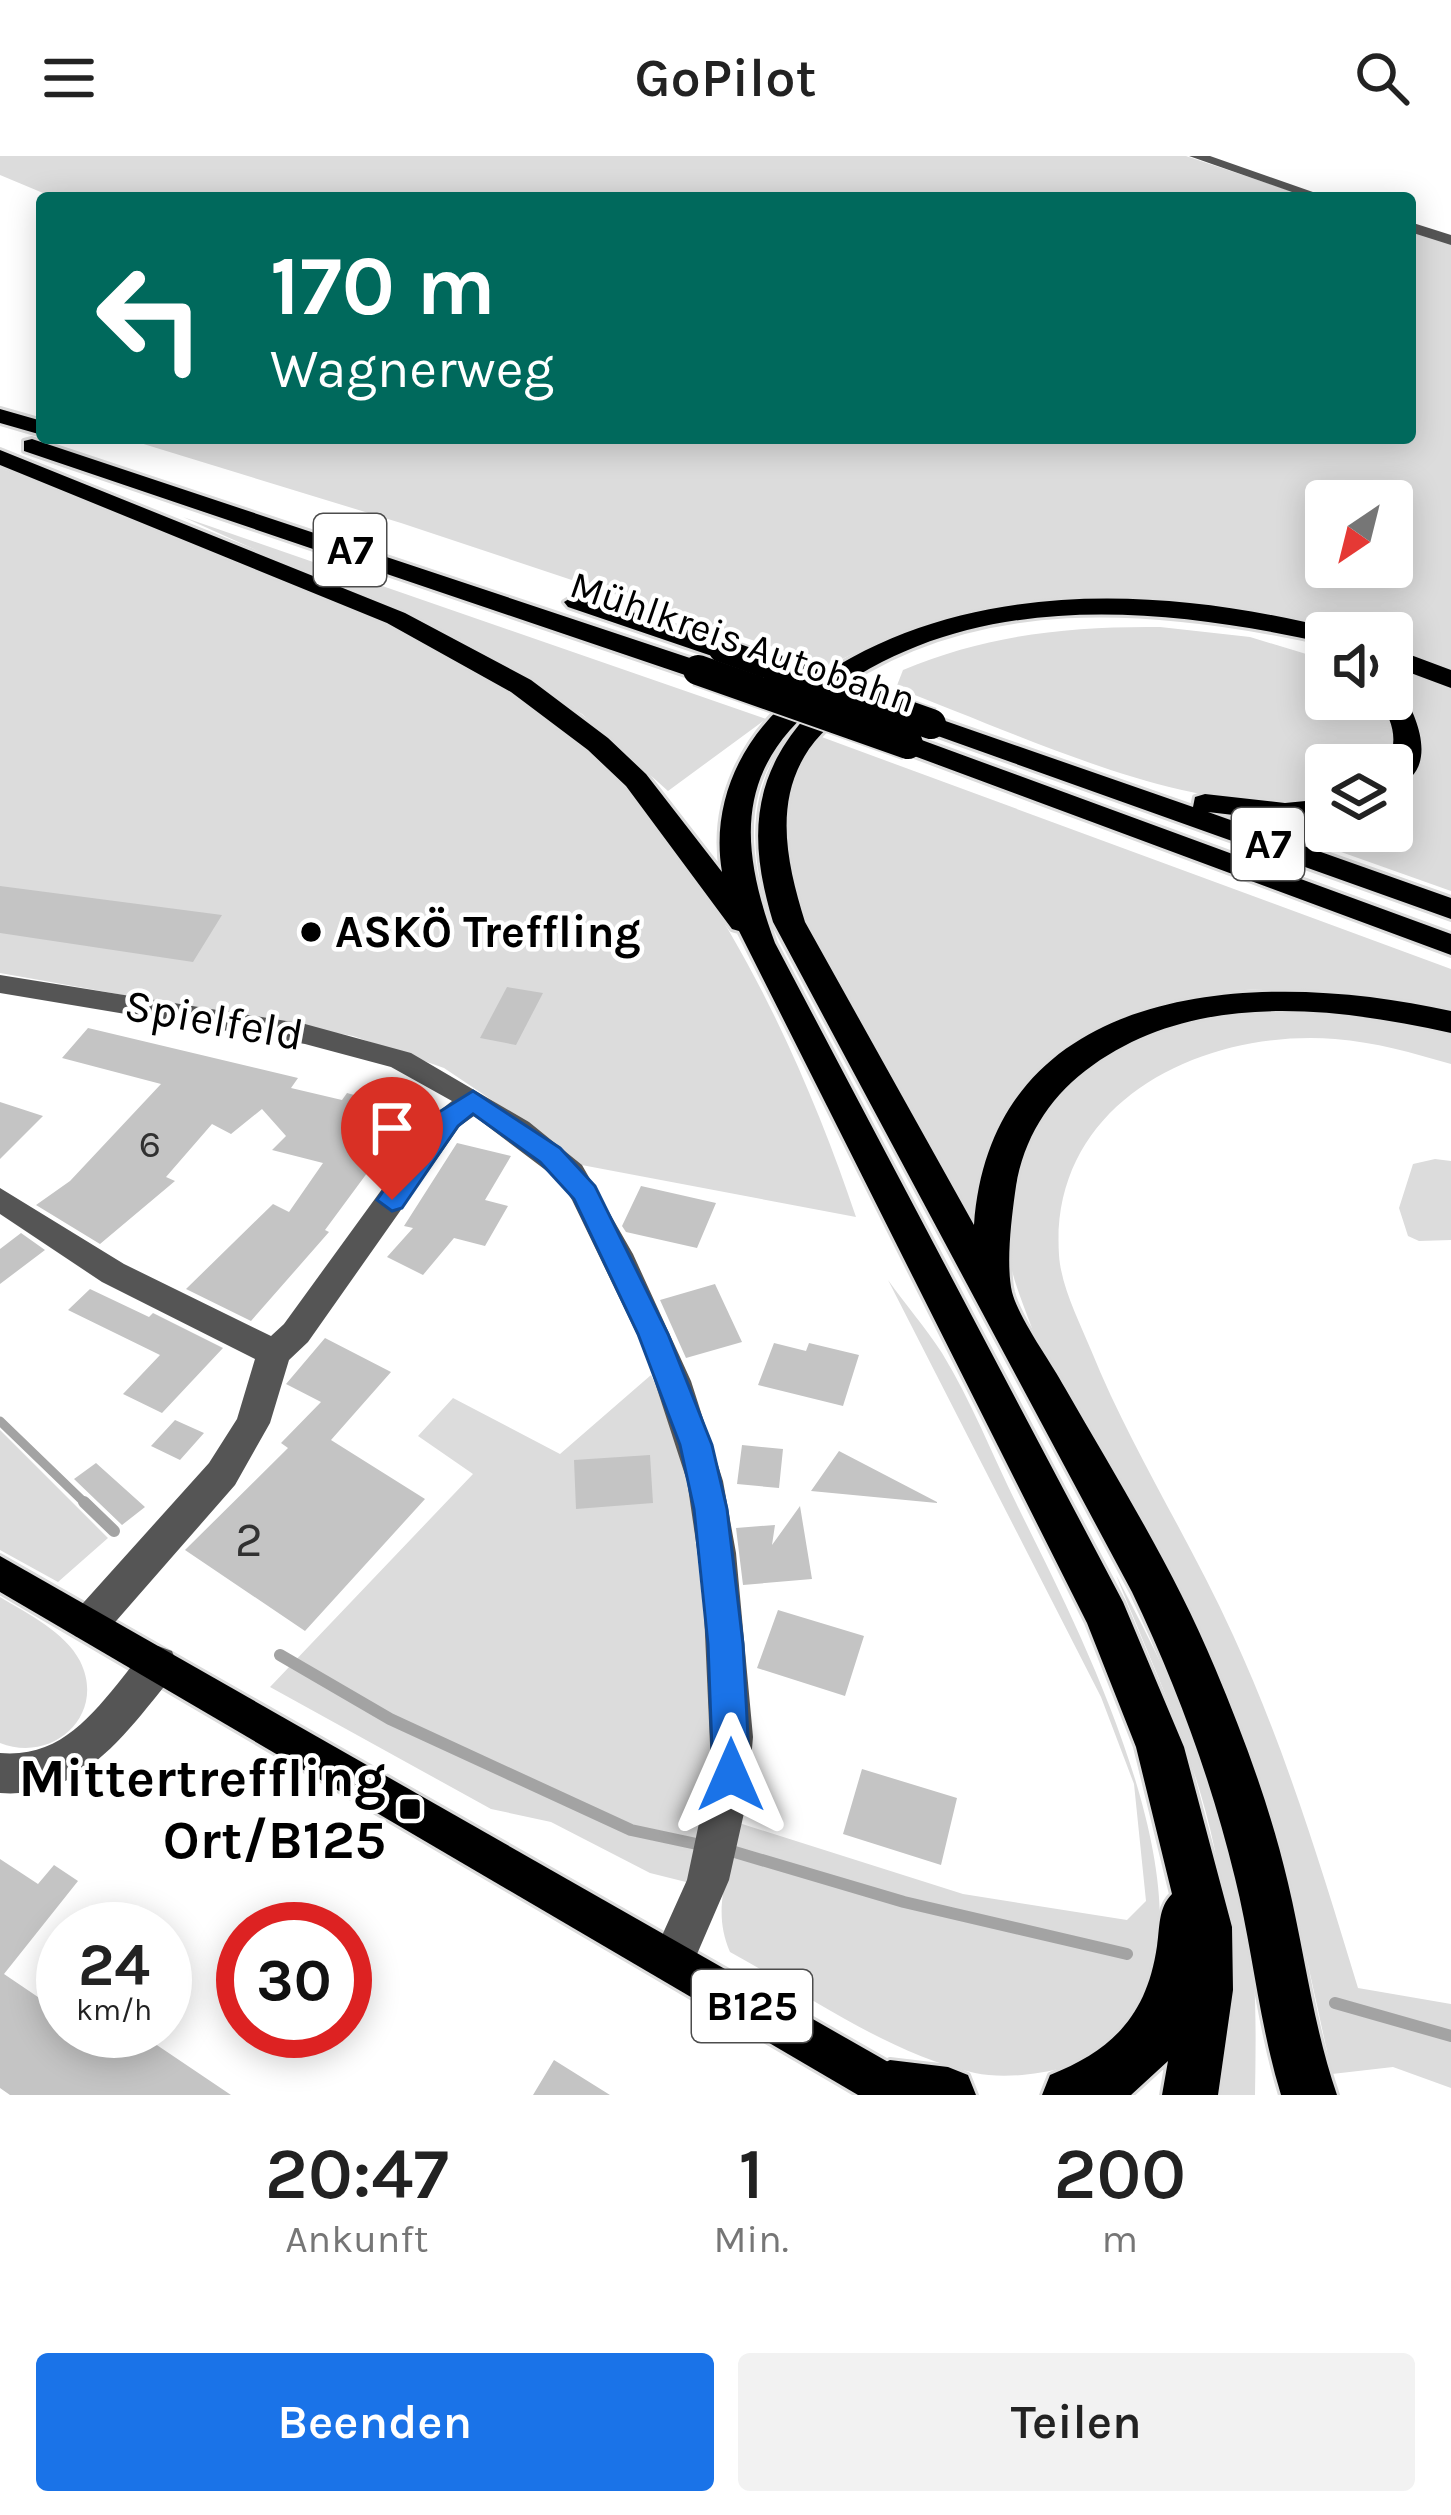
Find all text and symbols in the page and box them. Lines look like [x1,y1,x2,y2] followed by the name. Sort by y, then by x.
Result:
[36,45,102,111] icon: menu
[1349,45,1415,111] icon: search
[635,46,816,110] text: GoPilot
[270,237,496,335] text: 170 m
[72,240,228,396] icon: left
[270,337,554,401] text: Wagnerweg
[1305,480,1413,588] north arrow
[1305,480,1413,852] map controls
[314,514,386,586] road number: A7
[564,561,922,723] street label: Mühlkreis Autobahn
[1305,612,1413,720] button: sound
[1305,744,1413,852] button: layers
[1232,808,1304,880] road number: A7
[335,906,641,959] place label: ASKÖ Treffling
[298,919,324,945] marker: ASKÖ Treffling
[121,979,307,1061] street label: Spielfeld
[341,1077,443,1200] pin
[359,1095,425,1161] icon: arrive
[139,1121,161,1167] house number: 6
[235,1512,263,1568] house number: 2
[668,1712,794,1838] position arrow
[19,1746,386,1872] place label: Mittertreffling Ort/B125
[397,1796,423,1822] marker: Mittertreffling Ort/B125
[216,1902,372,2058] speed limit sign: 30
[78,1930,150,2000] text: 24
[692,1970,812,2042] road number: B125
[76,1992,152,2028] text: km/h
[265,2132,449,2216] text: 20:47
[739,2132,764,2216] text: 1
[1054,2132,1186,2216] text: 200
[285,2216,428,2262] text: Ankunft
[714,2216,789,2262] text: Min.
[1102,2216,1138,2262] text: m
[36,2353,714,2491] button: Beenden
[738,2353,1415,2491] button: Teilen

